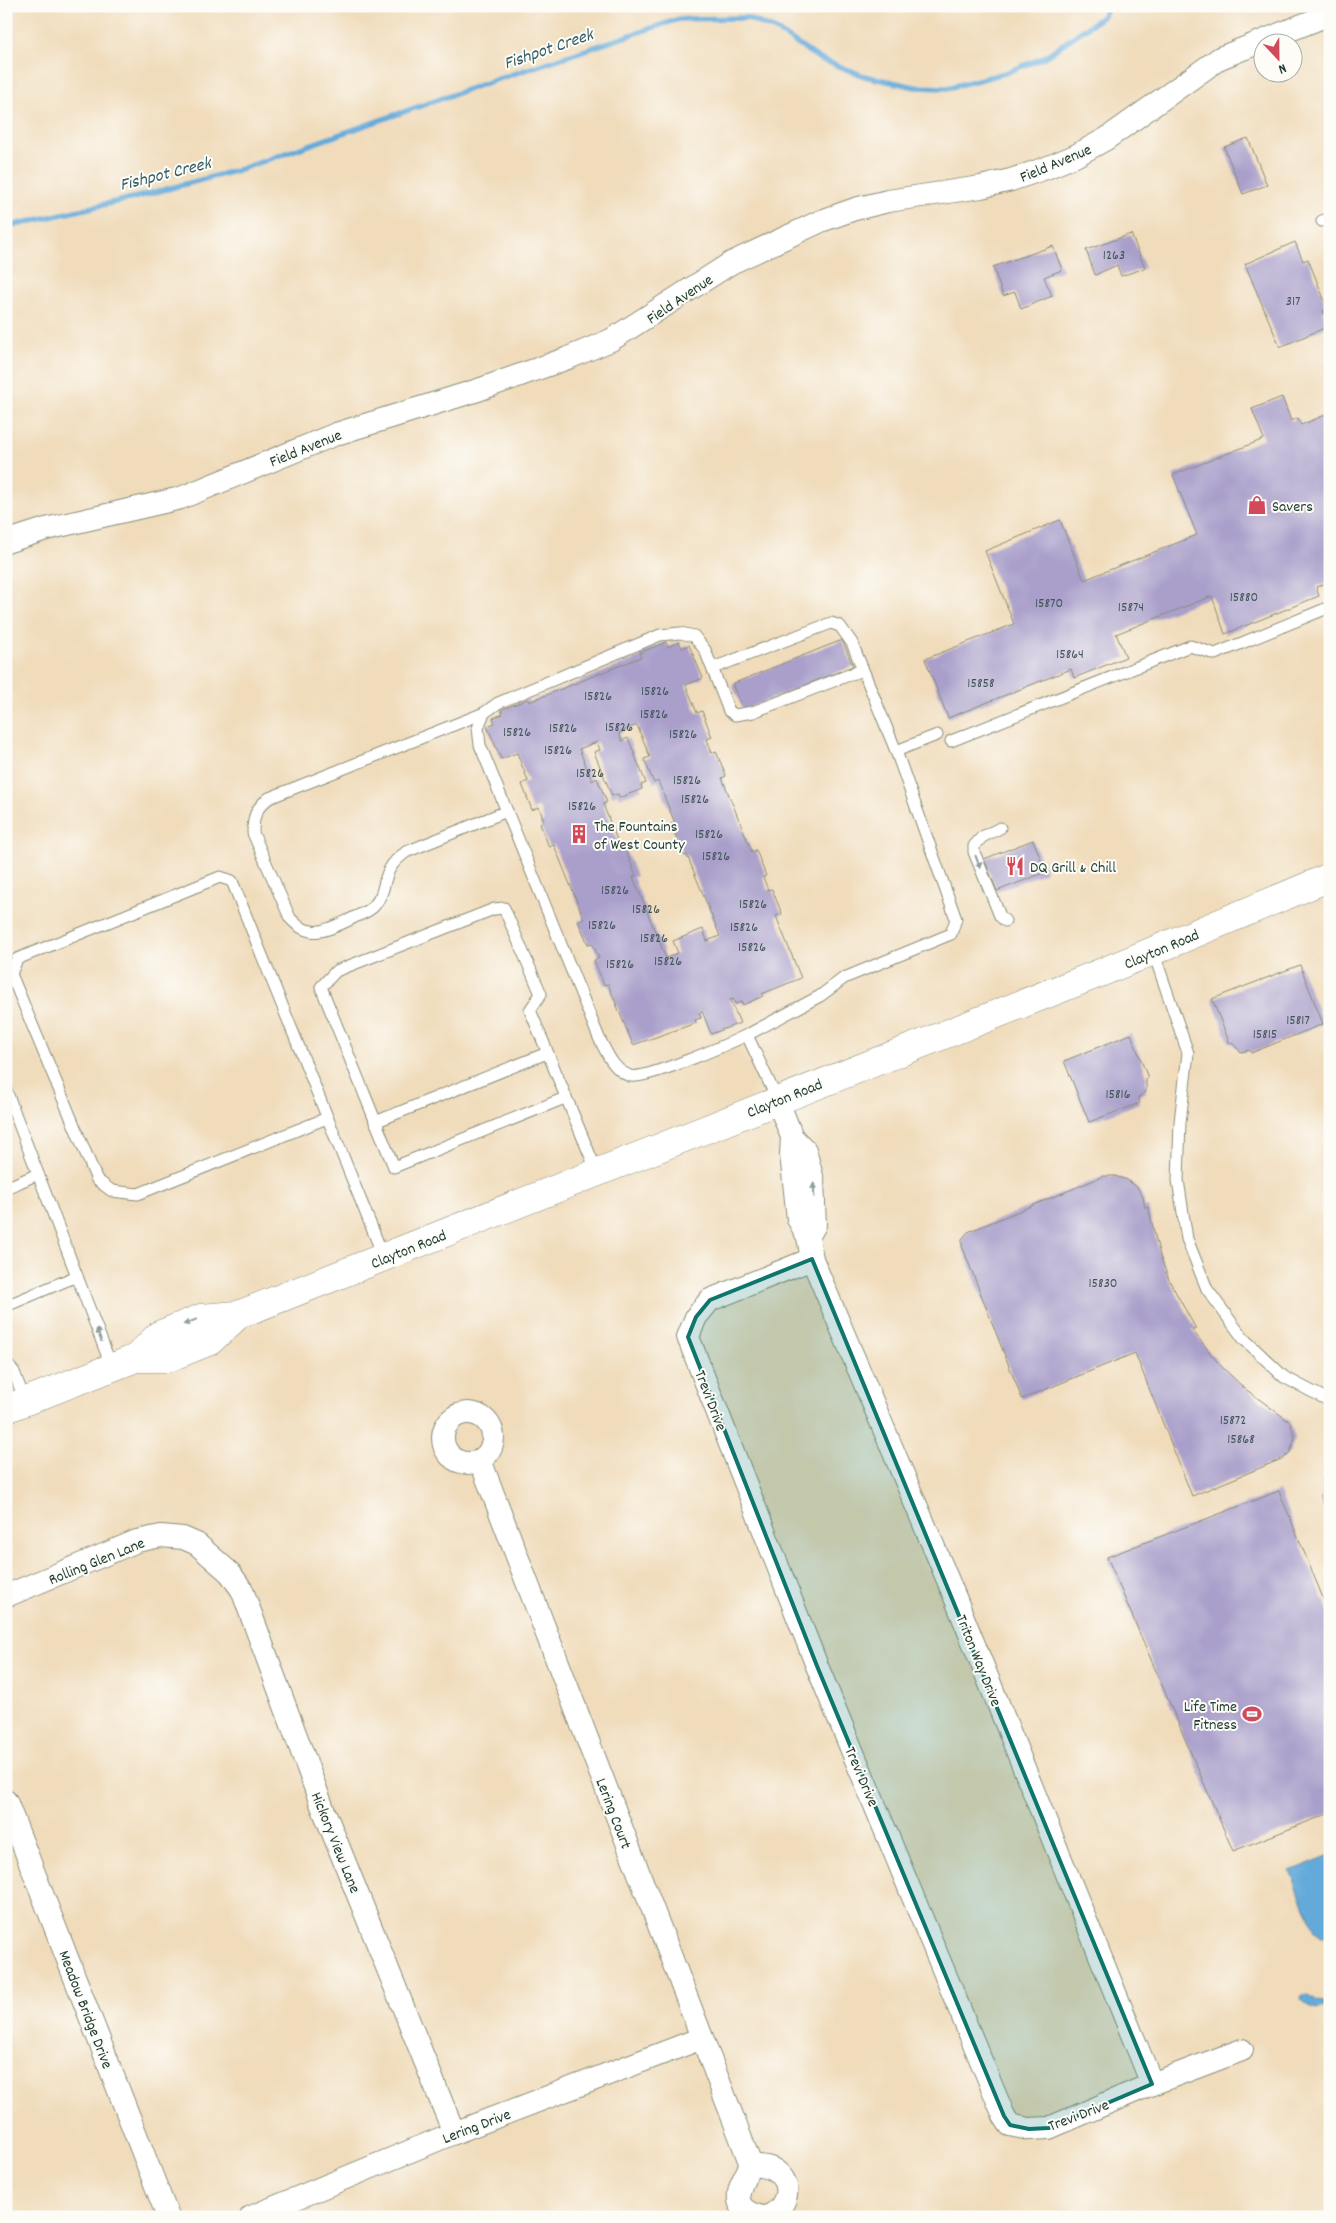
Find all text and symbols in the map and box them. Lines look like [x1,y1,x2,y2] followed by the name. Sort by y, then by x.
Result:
[501,23,598,77] water label: Fishpot Creek
[1254,32,1304,82] north arrow
[1275,58,1289,79] text: N
[1017,139,1095,190] street label: Field Avenue
[117,152,215,199] water label: Fishpot Creek
[1103,246,1125,266] house number: 1263
[643,269,718,331] street label: Field Avenue
[1286,292,1300,312] house number: 317
[266,424,345,474] street label: Field Avenue
[1246,494,1268,516] shop icon: Savers
[1272,496,1313,519] place label: Savers
[1230,588,1258,608] house number: 15880
[1035,594,1063,614] house number: 15870
[1118,598,1144,618] house number: 15874
[1056,645,1084,665] house number: 15864
[967,674,995,694] house number: 15858
[641,682,669,702] house number: 15826
[584,687,612,707] house number: 15826
[640,705,668,725] house number: 15826
[605,718,633,738] house number: 15826
[549,719,577,739] house number: 15826
[503,723,531,743] house number: 15826
[669,725,697,745] house number: 15826
[544,741,572,761] house number: 15826
[576,764,604,784] house number: 15826
[673,771,701,791] house number: 15826
[681,790,709,810] house number: 15826
[568,797,596,817] house number: 15826
[594,816,685,857] place label: The Fountains of West County
[568,823,590,845] building icon: The Fountains of West County
[695,825,723,845] house number: 15826
[702,847,730,867] house number: 15826
[975,855,983,869] one-way arrow
[1004,855,1026,877] restaurant icon: DQ Grill & Chill
[1030,857,1116,880] place label: DQ Grill & Chill
[601,881,629,901] house number: 15826
[739,895,767,915] house number: 15826
[632,900,660,920] house number: 15826
[588,916,616,936] house number: 15826
[730,918,758,938] house number: 15826
[1121,924,1203,976] street label: Clayton Road
[640,929,668,949] house number: 15826
[738,938,766,958] house number: 15826
[654,952,682,972] house number: 15826
[606,955,634,975] house number: 15826
[1286,1011,1310,1031] house number: 15817
[1253,1025,1277,1045] house number: 15815
[744,1074,826,1125] street label: Clayton Road
[1105,1085,1131,1105] house number: 15816
[809,1182,817,1198] one-way arrow
[368,1225,450,1276] street label: Clayton Road
[1088,1274,1118,1294] house number: 15830
[182,1318,197,1326] one-way arrow
[95,1327,103,1342] one-way arrow
[688,1367,732,1435] street label: Trevi Drive
[1220,1411,1246,1431] house number: 15872
[1227,1430,1255,1450] house number: 15868
[45,1533,149,1592] street label: Rolling Glen Lane
[949,1612,1007,1710] street label: Triton Way Drive
[1184,1696,1237,1737] place label: Life Time Fitness
[1241,1703,1263,1725] sports icon: Life Time Fitness
[838,1743,884,1811] street label: Trevi Drive
[589,1775,637,1853] street label: Lering Court
[304,1789,365,1897] street label: Hickory View Lane
[52,1947,118,2072] street label: Meadow Bridge Drive
[1045,2094,1113,2138] street label: Trevi Drive
[439,2104,514,2151] street label: Lering Drive

